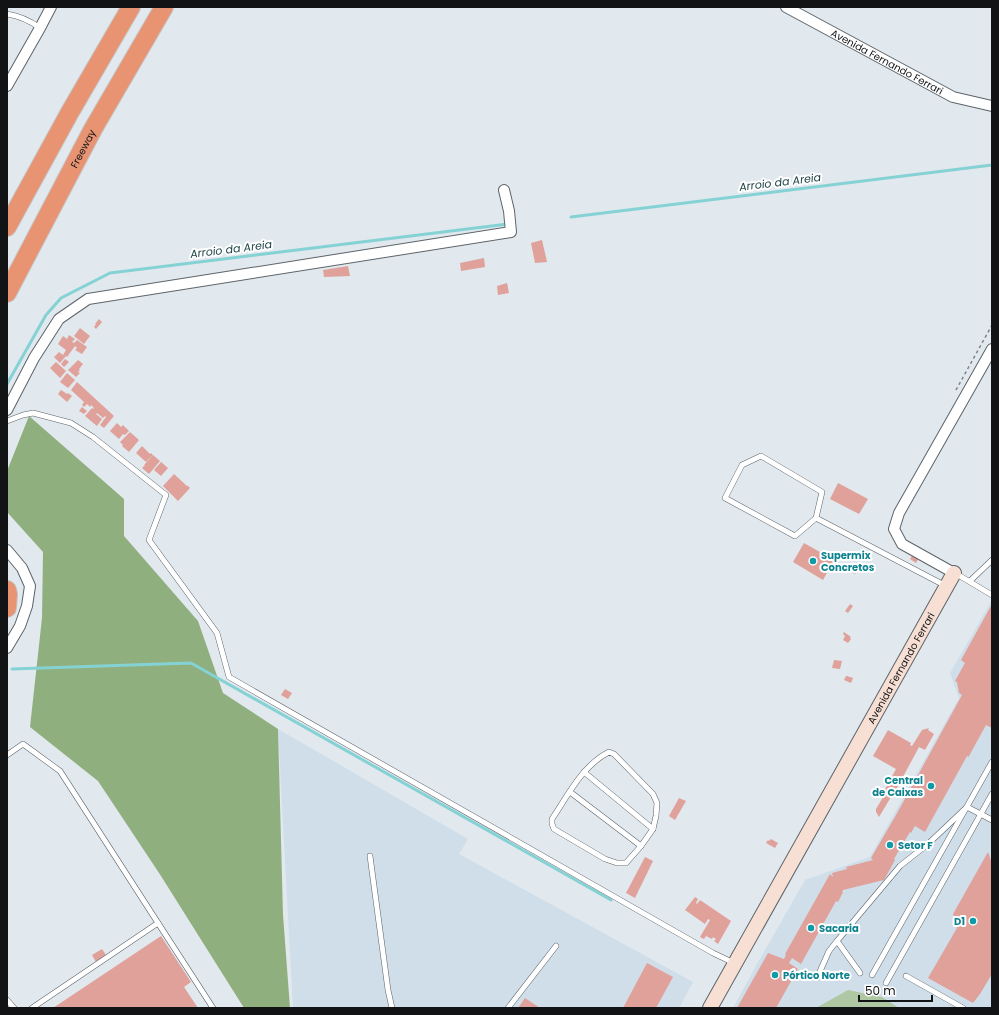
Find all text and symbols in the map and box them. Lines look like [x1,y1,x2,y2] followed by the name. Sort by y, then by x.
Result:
[828,25,946,98] street label: Avenida Fernando Ferrari
[66,126,99,171] street label: Freeway
[737,169,822,195] water label: Arroio da Areia
[188,236,273,262] water label: Arroio da Areia
[821,548,875,575] place label: Supermix Concretos
[808,556,818,566] marker: Supermix Concretos
[863,609,938,726] street label: Avenida Fernando Ferrari
[872,773,923,800] place label: Central de Caixas
[926,781,936,791] marker: Central de Caixas
[898,838,933,853] place label: Setor F
[885,840,895,850] marker: Setor F
[954,914,965,929] place label: D1
[968,916,978,926] marker: D1
[819,921,859,936] place label: Sacaria
[806,923,816,933] marker: Sacaria
[783,968,850,983] place label: Pórtico Norte
[770,970,780,980] marker: Pórtico Norte
[859,977,932,1003] scale bar
[865,982,896,999] text: 50 m

